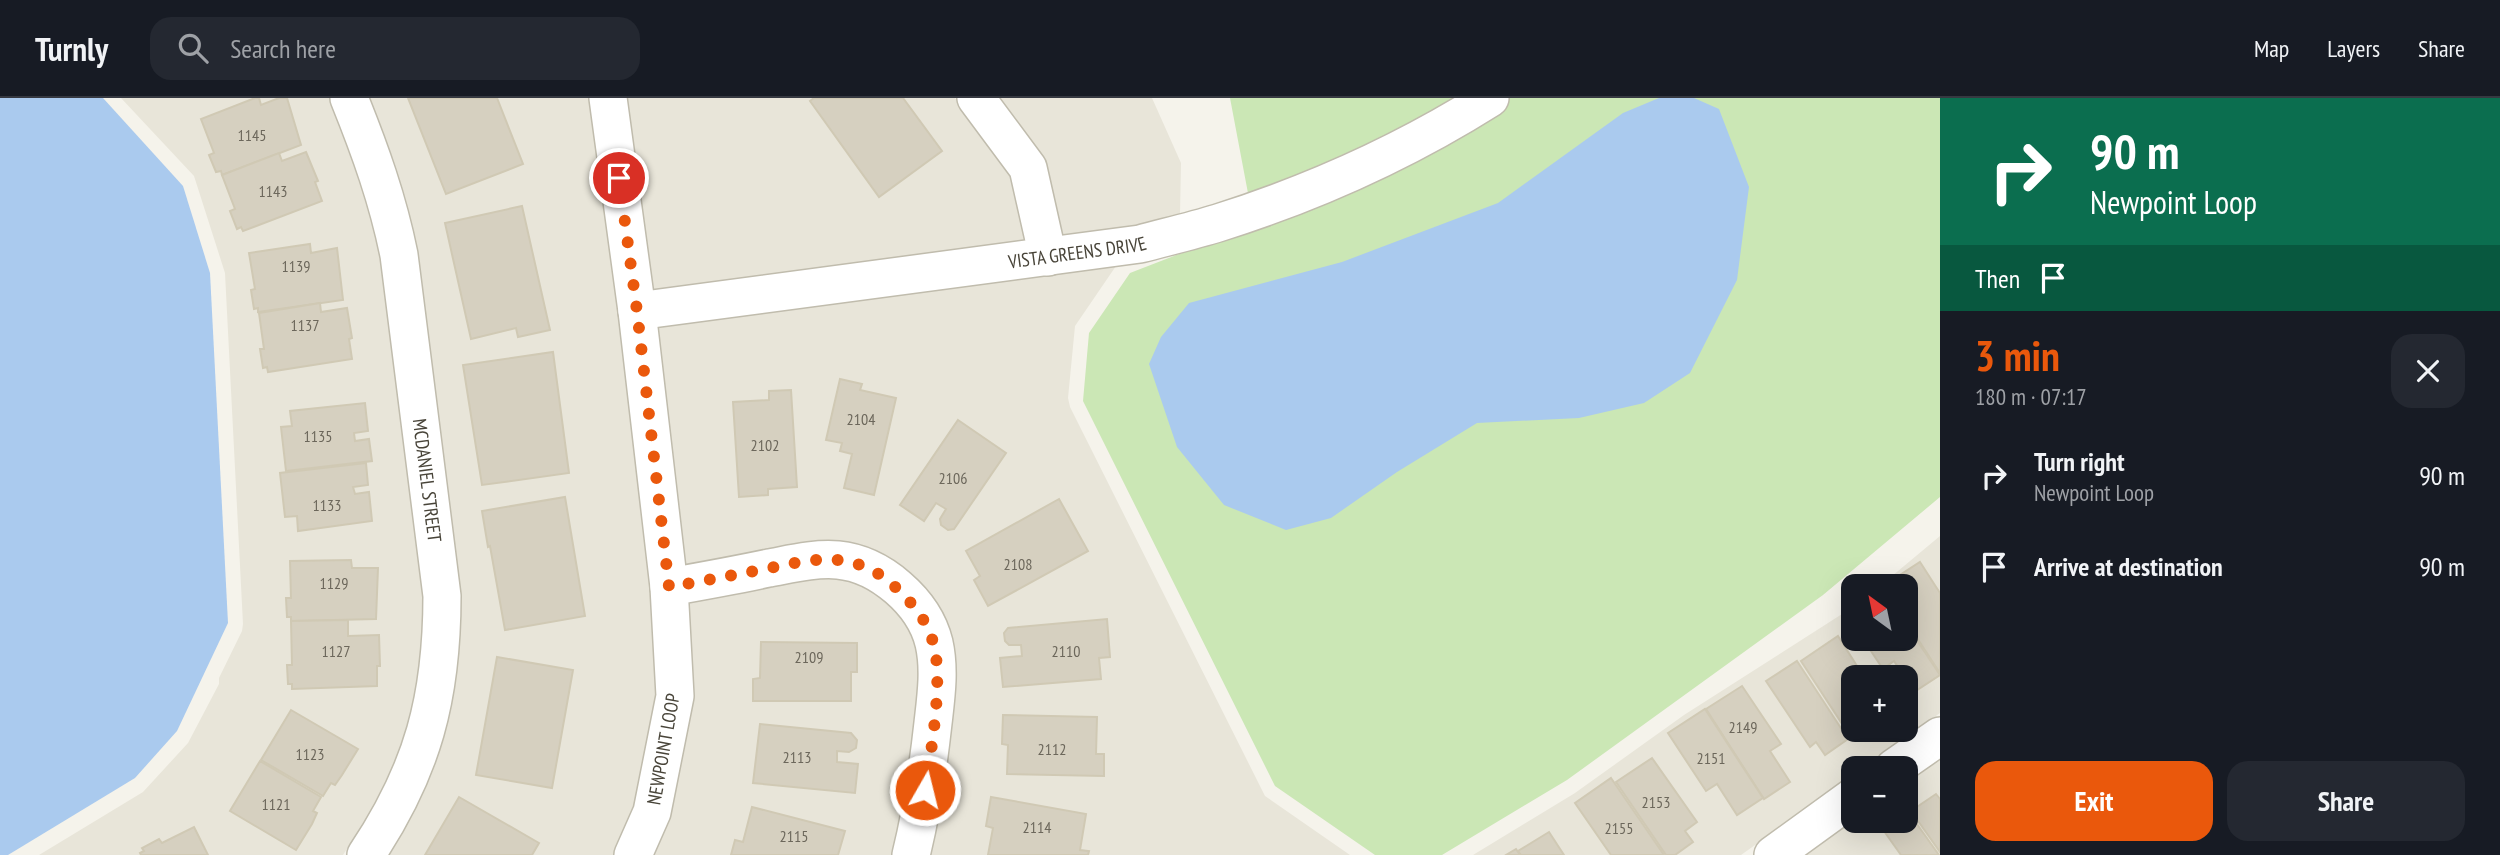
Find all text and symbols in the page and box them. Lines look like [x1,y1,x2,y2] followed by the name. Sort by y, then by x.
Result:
[150,17,640,80] search box
[35,27,108,70] text: Turnly
[174,29,212,67] icon: search
[230,32,336,65] text: Search here
[2254,33,2289,64] text: Map
[2327,33,2380,64] text: Layers
[2418,33,2465,64] text: Share
[2090,119,2179,183] text: 90 m
[238,125,266,145] house number: 1145
[1975,126,2066,217] icon: right
[589,148,649,208] pin
[600,159,638,197] icon: arrive
[259,181,287,201] house number: 1143
[2090,181,2257,223] text: Newpoint Loop
[1006,231,1149,274] street label: VISTA GREENS DRIVE
[282,256,310,276] house number: 1139
[2034,259,2072,297] icon: arrive
[1975,262,2020,295] text: Then
[291,315,319,335] house number: 1137
[1975,328,2060,383] text: 3 min
[2391,334,2465,408] button: close
[1975,382,2087,411] text: 180 m · 07:17
[847,409,875,429] house number: 2104
[408,417,447,544] street label: MCDANIEL STREET
[304,426,332,446] house number: 1135
[751,435,779,455] house number: 2102
[2034,445,2125,478] text: Turn right
[1975,457,2013,495] icon: right
[2419,459,2465,492] text: 90 m
[939,468,967,488] house number: 2106
[2034,478,2154,507] text: Newpoint Loop
[313,495,341,515] house number: 1133
[1975,548,2013,586] icon: arrive
[2034,550,2223,583] text: Arrive at destination
[2419,550,2465,583] text: 90 m
[1004,554,1032,574] house number: 2108
[320,573,348,593] house number: 1129
[1841,574,1918,651] north arrow
[1841,574,1918,833] map controls
[322,641,350,661] house number: 1127
[1052,641,1080,661] house number: 2110
[795,647,823,667] house number: 2109
[1841,665,1918,742] button: +
[641,691,685,807] street label: NEWPOINT LOOP
[1729,717,1757,737] house number: 2149
[1038,739,1066,759] house number: 2112
[296,744,324,764] house number: 1123
[783,747,811,767] house number: 2113
[1697,748,1725,768] house number: 2151
[888,753,962,827] position arrow
[1841,756,1918,833] button: −
[1975,761,2213,841] button: Exit
[2227,761,2465,841] button: Share
[1642,792,1670,812] house number: 2153
[262,794,290,814] house number: 1121
[1023,817,1051,837] house number: 2114
[1605,818,1633,838] house number: 2155
[780,826,808,846] house number: 2115

